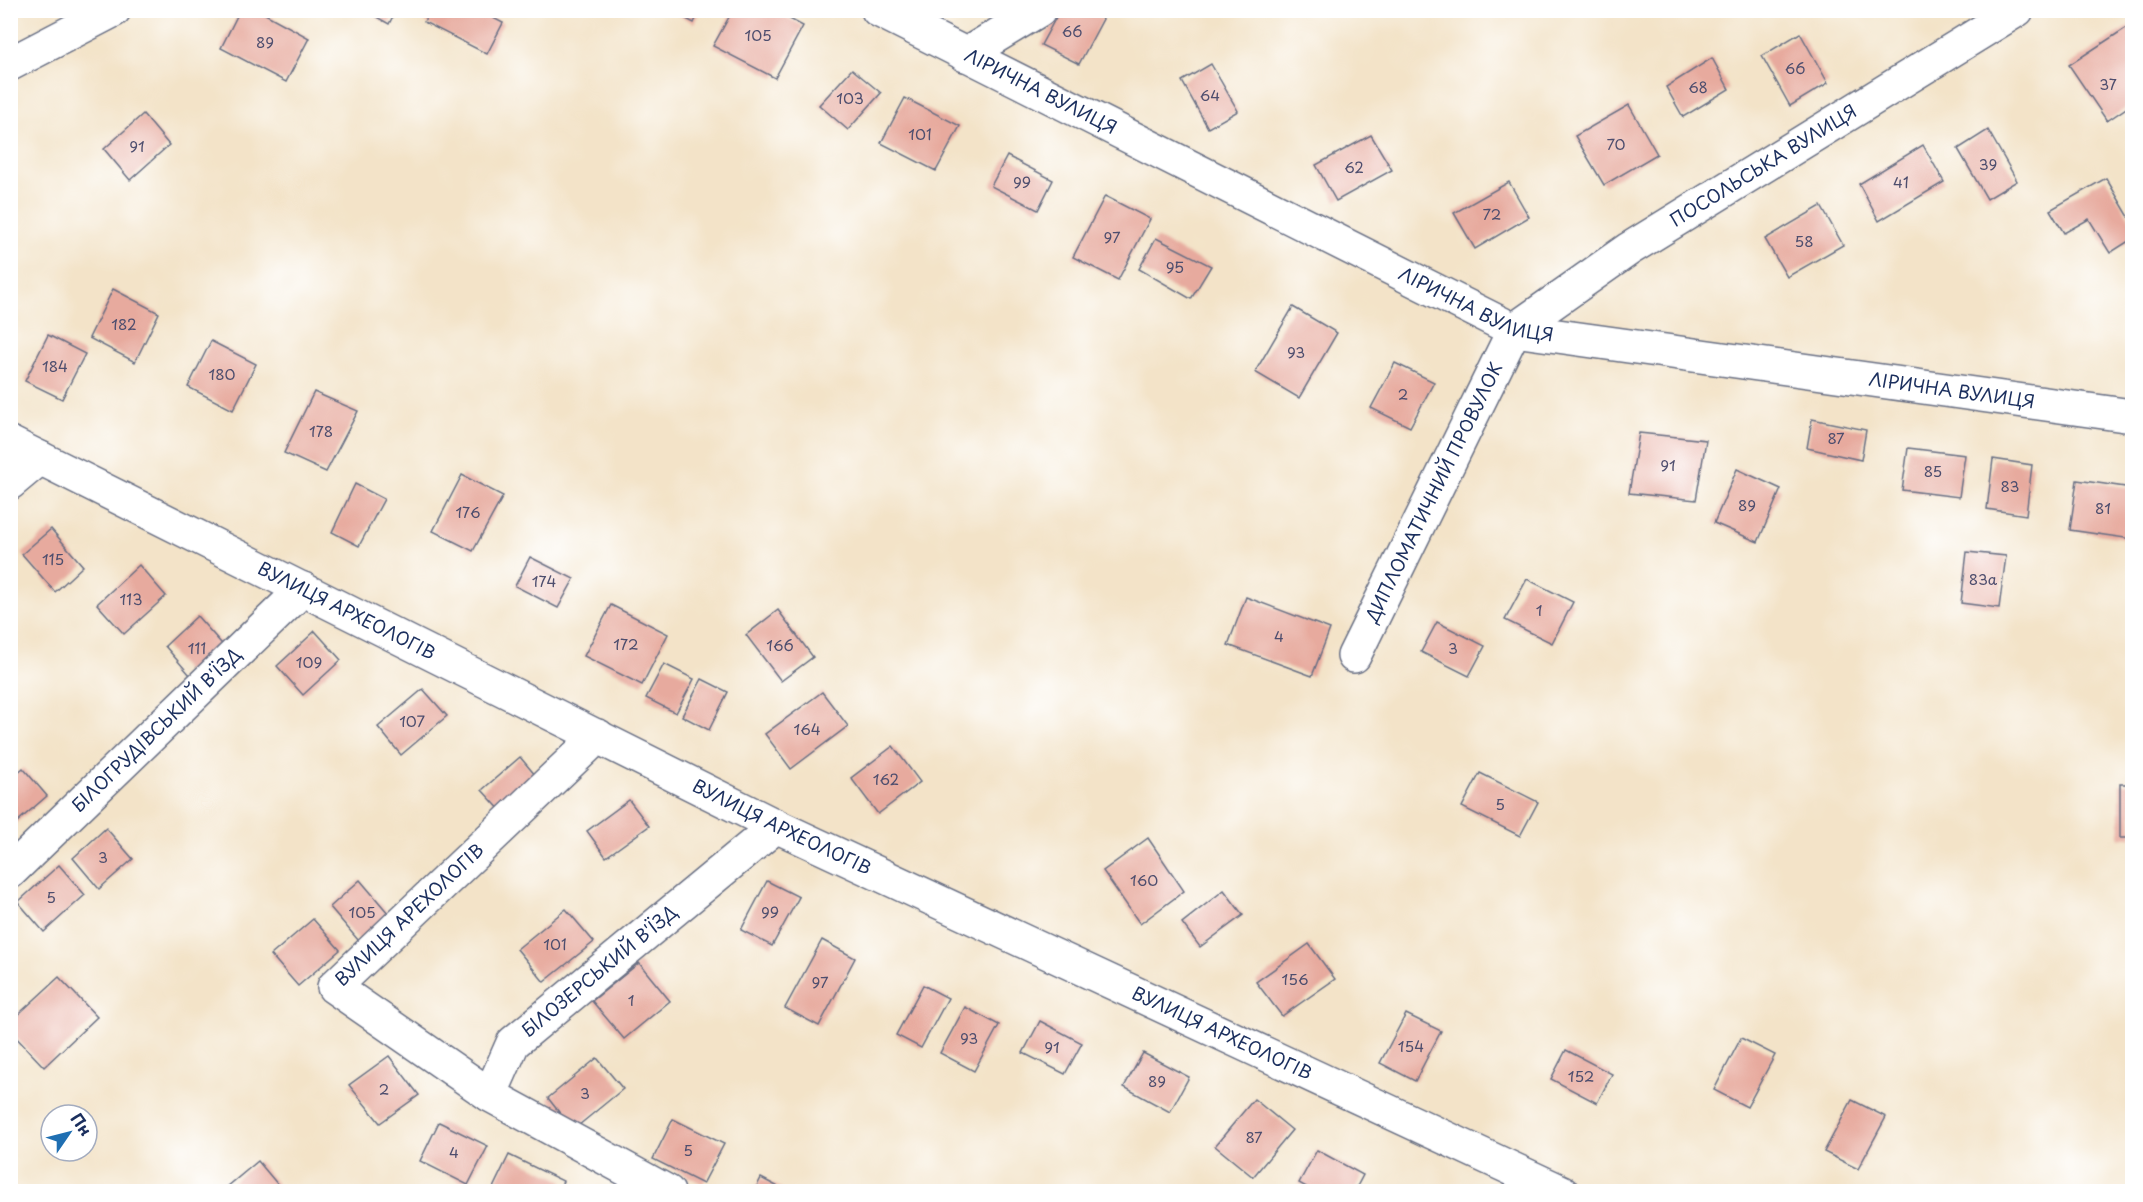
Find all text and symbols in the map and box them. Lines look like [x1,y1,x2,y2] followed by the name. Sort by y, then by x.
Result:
[1062,19,1082,42] house number: 66
[744,23,772,46] house number: 105
[256,30,274,53] house number: 89
[961,41,1122,140] street label: ЛІРИЧНА ВУЛИЦЯ
[1785,56,1805,79] house number: 66
[2099,72,2117,95] house number: 37
[1688,75,1708,98] house number: 68
[1200,83,1220,106] house number: 64
[836,86,864,109] house number: 103
[1664,97,1861,233] street label: ПОСОЛЬСЬКА ВУЛИЦЯ
[908,122,932,145] house number: 101
[1606,132,1626,155] house number: 70
[129,134,145,157] house number: 91
[1979,152,1997,175] house number: 39
[1344,155,1364,178] house number: 62
[1013,170,1031,193] house number: 99
[1893,170,1909,193] house number: 41
[1483,202,1501,225] house number: 72
[1103,225,1121,248] house number: 97
[1794,229,1814,252] house number: 58
[1166,255,1184,278] house number: 95
[1395,259,1555,347] street label: ЛІРИЧНА ВУЛИЦЯ
[111,312,137,335] house number: 182
[1287,340,1305,363] house number: 93
[42,354,68,377] house number: 184
[1357,357,1508,628] street label: ДИПЛОМАТИЧНИЙ ПРОВУЛОК
[208,362,236,385] house number: 180
[1867,365,2037,414] street label: ЛІРИЧНА ВУЛИЦЯ
[1398,382,1408,405] house number: 2
[309,419,333,442] house number: 178
[1827,426,1845,449] house number: 87
[1660,453,1676,476] house number: 91
[1924,459,1942,482] house number: 85
[2000,474,2020,497] house number: 83
[1738,493,1756,516] house number: 89
[2095,496,2111,519] house number: 81
[455,500,481,523] house number: 176
[42,547,64,570] house number: 115
[254,554,441,666] street label: ВУЛИЦЯ АРХЕОЛОГІВ
[1969,567,1998,590] house number: 83а
[532,569,556,592] house number: 174
[120,587,142,610] house number: 113
[1536,598,1542,621] house number: 1
[1274,624,1284,647] house number: 4
[613,632,639,655] house number: 172
[766,633,794,656] house number: 166
[188,636,206,659] house number: 111
[1448,636,1458,659] house number: 3
[65,641,247,818] street label: БІЛОГРУДІВСЬКИЙ В'ЇЗД
[296,650,322,673] house number: 109
[399,709,425,732] house number: 107
[793,717,821,740] house number: 164
[873,767,899,790] house number: 162
[688,771,876,881] street label: ВУЛИЦЯ АРХЕОЛОГІВ
[1495,792,1505,815] house number: 5
[328,836,489,992] street label: ВУЛИЦЯ АРЕХОЛОГІВ
[98,845,108,868] house number: 3
[1130,868,1158,891] house number: 160
[46,885,56,908] house number: 5
[515,898,683,1043] street label: БІЛОЗЕРСЬКИЙ В'ЇЗД
[348,900,376,923] house number: 105
[761,900,779,923] house number: 99
[543,932,567,955] house number: 101
[1282,967,1308,990] house number: 156
[811,970,829,993] house number: 97
[1128,979,1317,1086] street label: ВУЛИЦЯ АРХЕОЛОГІВ
[628,988,634,1011] house number: 1
[960,1026,978,1049] house number: 93
[1398,1034,1424,1057] house number: 154
[1044,1035,1060,1058] house number: 91
[1568,1064,1594,1087] house number: 152
[1148,1069,1166,1092] house number: 89
[379,1077,389,1100] house number: 2
[580,1081,590,1104] house number: 3
[39,1103,99,1163] north arrow
[66,1107,99,1140] text: Пн
[1245,1125,1263,1148] house number: 87
[683,1138,693,1161] house number: 5
[449,1140,459,1163] house number: 4

